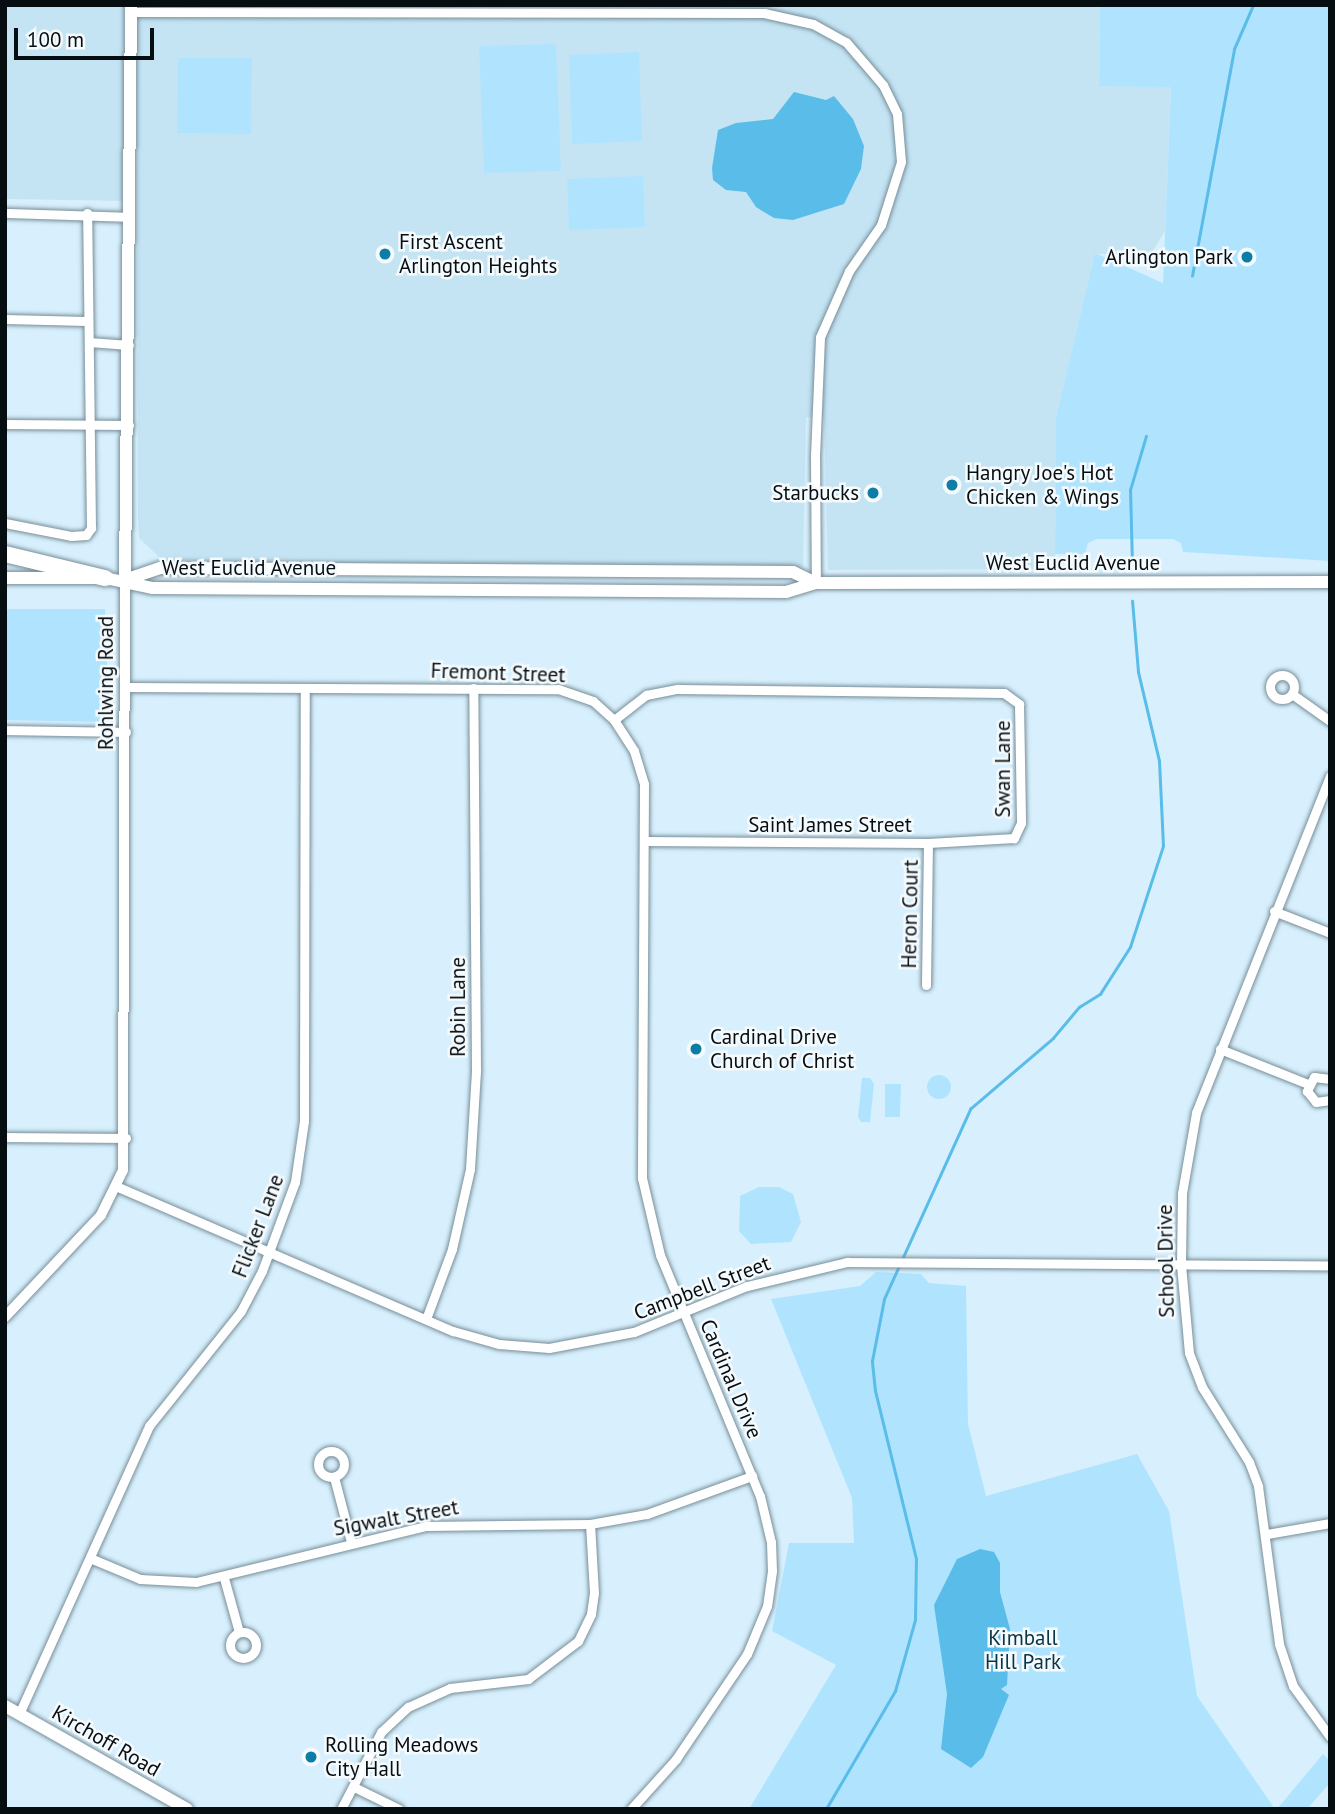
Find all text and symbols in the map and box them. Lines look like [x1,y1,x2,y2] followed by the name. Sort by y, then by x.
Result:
[18,14,158,58] scale bar
[27,26,84,53] text: 100 m
[399,229,557,279] place label: First Ascent Arlington Heights
[1105,244,1233,270] place label: Arlington Park
[377,246,393,262] marker: First Ascent Arlington Heights
[1239,249,1255,265] marker: Arlington Park
[966,460,1119,510] place label: Hangry Joe's Hot Chicken & Wings
[944,477,960,493] marker: Hangry Joe's Hot Chicken & Wings
[772,480,859,506] place label: Starbucks
[865,485,881,501] marker: Starbucks
[985,550,1161,576] street label: West Euclid Avenue
[161,555,337,581] street label: West Euclid Avenue
[93,616,119,750] street label: Rohlwing Road
[430,658,566,688] street label: Fremont Street
[990,720,1016,818] street label: Swan Lane
[748,812,912,838] street label: Saint James Street
[896,859,924,969] street label: Heron Court
[445,957,471,1057] street label: Robin Lane
[710,1024,854,1074] place label: Cardinal Drive Church of Christ
[688,1041,704,1057] marker: Cardinal Drive Church of Christ
[227,1171,289,1281] street label: Flicker Lane
[1152,1204,1180,1318] street label: School Drive
[630,1250,774,1326] street label: Campbell Street
[695,1316,767,1442] street label: Cardinal Drive
[332,1495,460,1541] street label: Sigwalt Street
[985,1625,1061,1675] park label: Kimball Hill Park
[47,1700,165,1782] street label: Kirchoff Road
[325,1732,478,1782] place label: Rolling Meadows City Hall
[303,1749,319,1765] marker: Rolling Meadows City Hall

